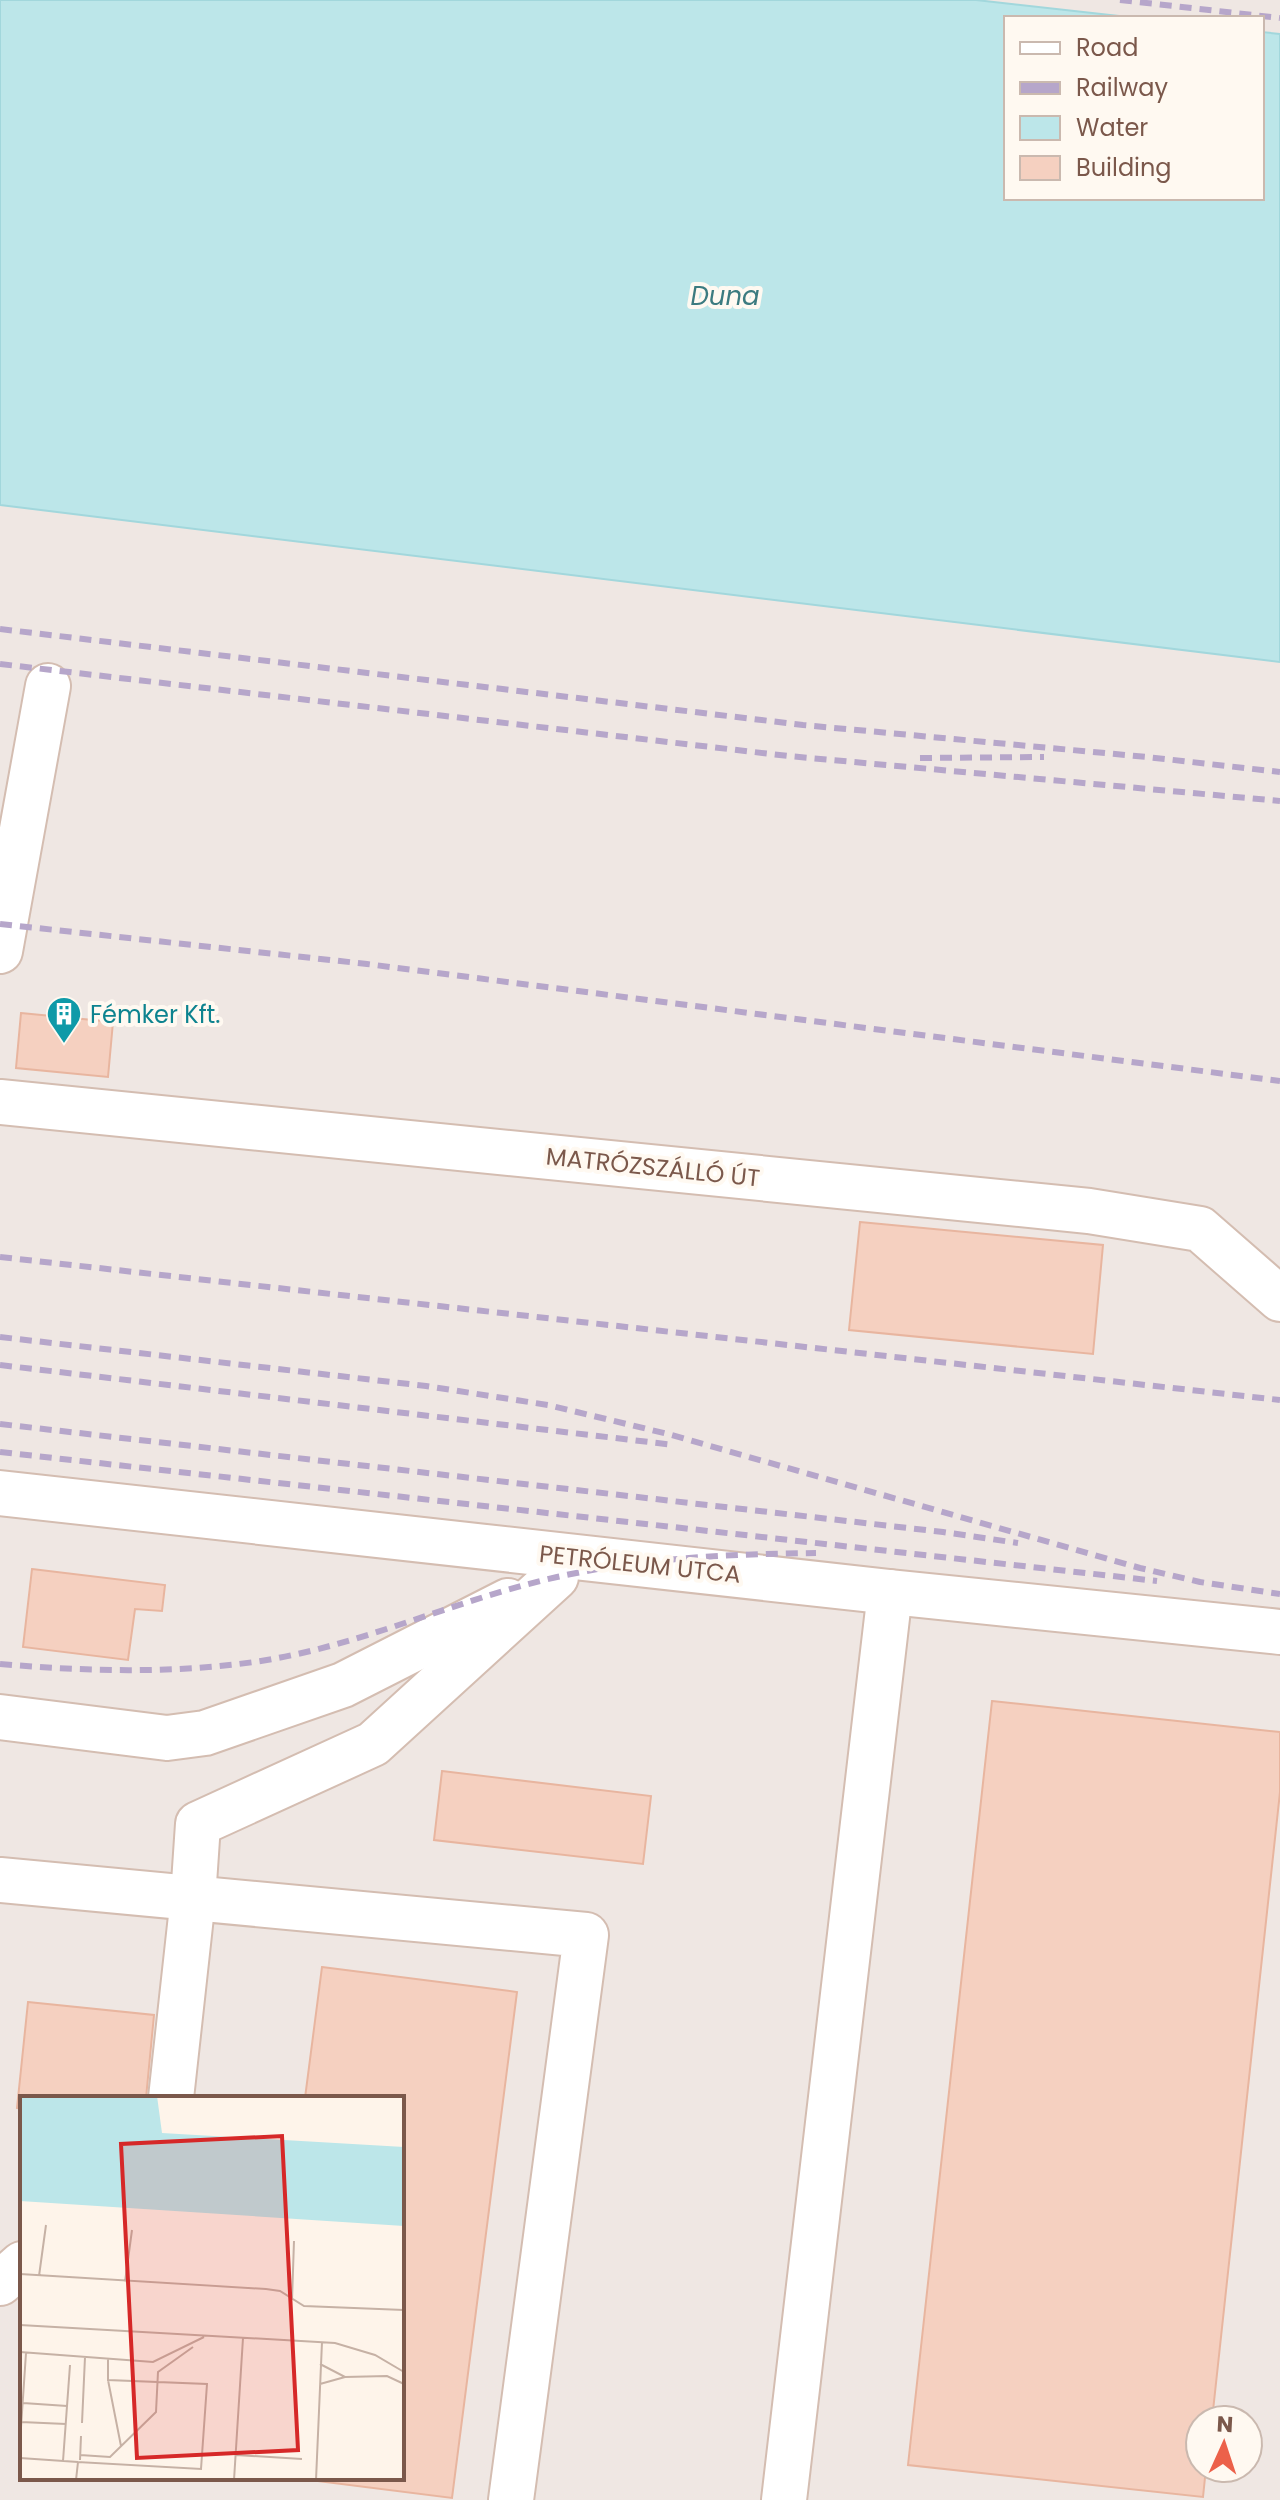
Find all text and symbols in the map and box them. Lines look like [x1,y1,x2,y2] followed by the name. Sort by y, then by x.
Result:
[1004,16,1264,200] legend
[1076,31,1138,64] text: Road
[1076,71,1169,104] text: Railway
[1076,111,1148,144] text: Water
[1076,151,1172,184] text: Building
[690,278,760,314] water label: Duna
[45,995,83,1045] building icon: Fémker Kft.
[90,998,220,1031] place label: Fémker Kft.
[545,1139,761,1195] street label: MATRÓZSZÁLLÓ ÚT
[538,1537,742,1591] street label: PETRÓLEUM UTCA
[20,2096,404,2480] inset map
[1184,2404,1264,2484] north arrow
[1216,2409,1234,2440] text: N

